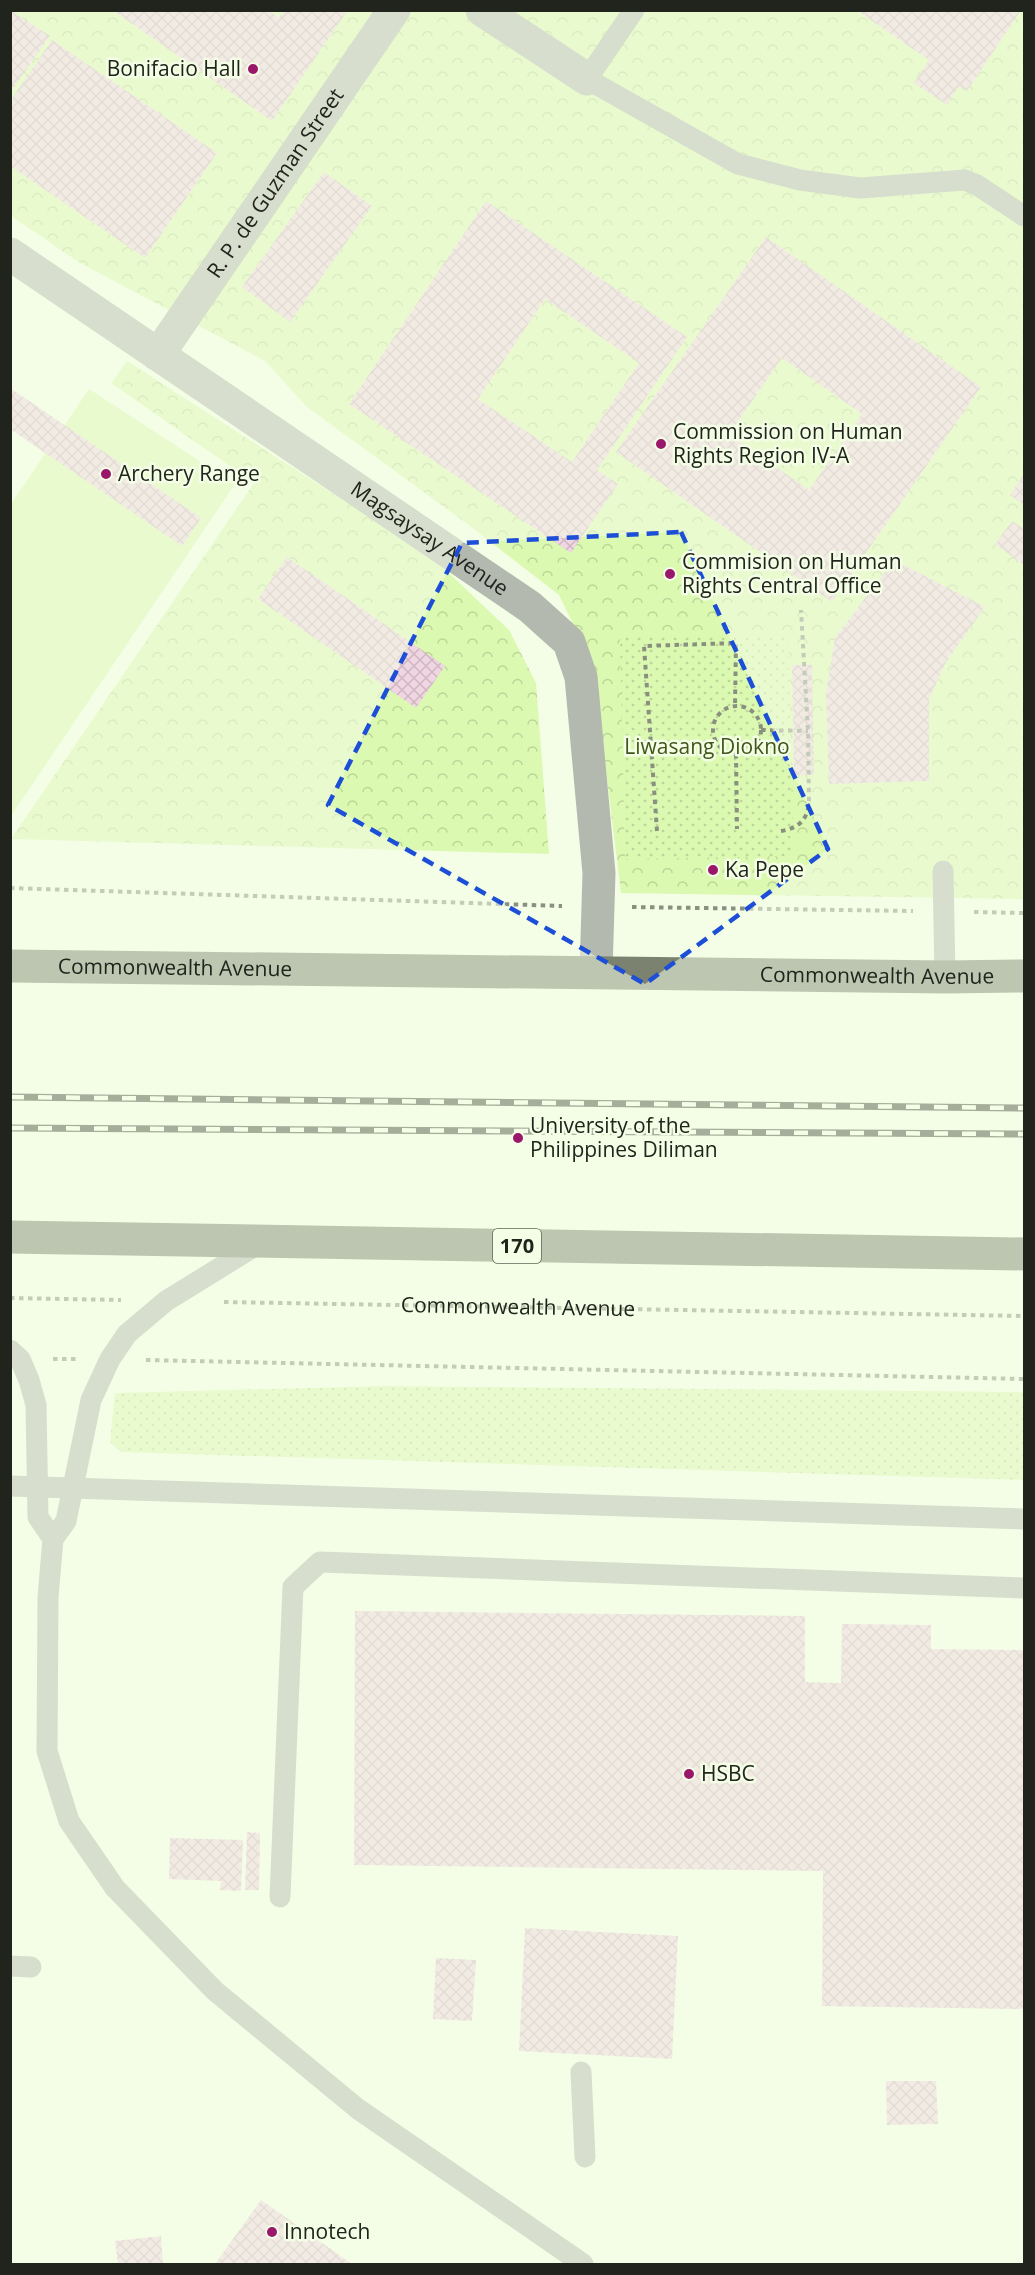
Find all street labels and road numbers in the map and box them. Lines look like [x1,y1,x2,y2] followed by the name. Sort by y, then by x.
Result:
[200,82,349,283] street label: R. P. de Guzman Street
[346,474,514,601] street label: Magsaysay Avenue
[58,952,292,982] street label: Commonwealth Avenue
[760,960,994,990] street label: Commonwealth Avenue
[493,1229,541,1263] road number: 170
[401,1290,635,1322] street label: Commonwealth Avenue

